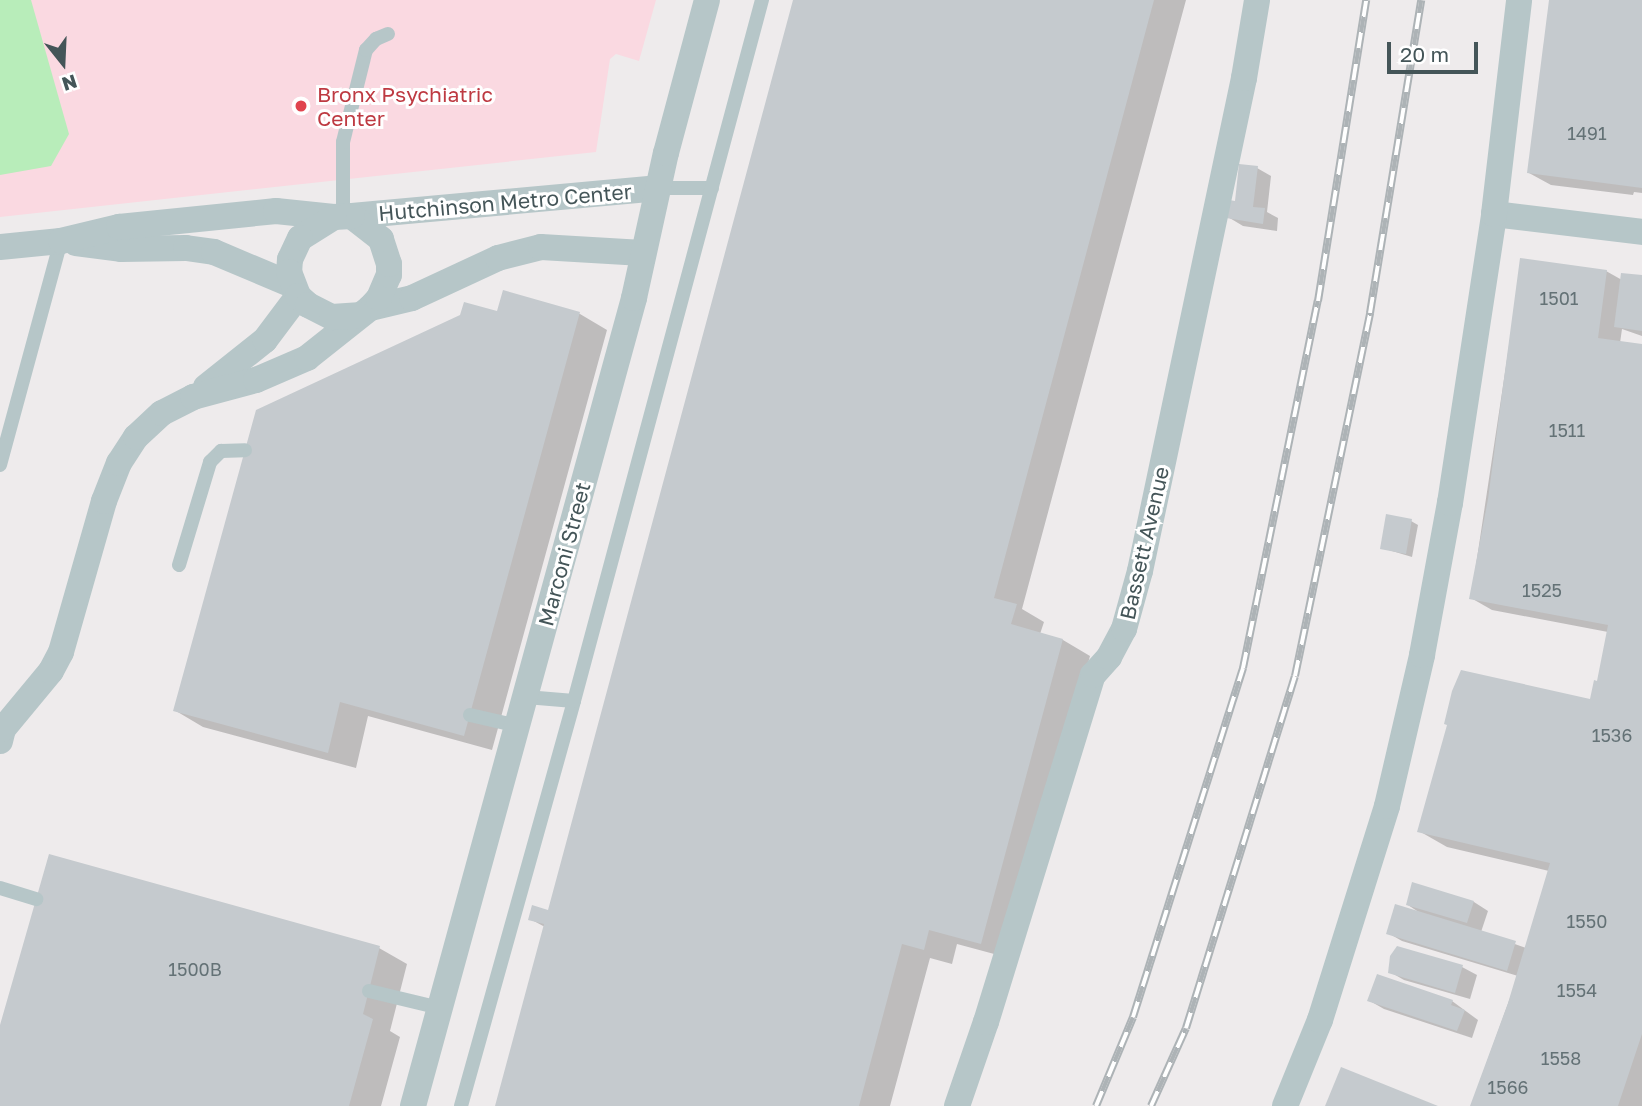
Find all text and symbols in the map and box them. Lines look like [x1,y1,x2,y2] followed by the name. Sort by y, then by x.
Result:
[28,28,98,98] north arrow
[1390,28,1481,72] scale bar
[1400,41,1449,67] text: 20 m
[59,70,80,97] text: N
[317,81,493,131] place label: Bronx Psychiatric Center
[291,96,311,116] marker: Bronx Psychiatric Center
[1567,122,1607,144] house number: 1491
[377,178,633,226] street label: Hutchinson Metro Center
[1539,287,1579,309] house number: 1501
[1549,419,1585,441] house number: 1511
[1114,464,1174,622] street label: Bassett Avenue
[533,479,595,629] street label: Marconi Street
[1522,579,1562,601] house number: 1525
[1592,724,1632,746] house number: 1536
[1567,910,1607,932] house number: 1550
[168,958,222,980] house number: 1500B
[1557,979,1597,1001] house number: 1554
[1541,1047,1581,1069] house number: 1558
[1488,1076,1528,1098] house number: 1566

